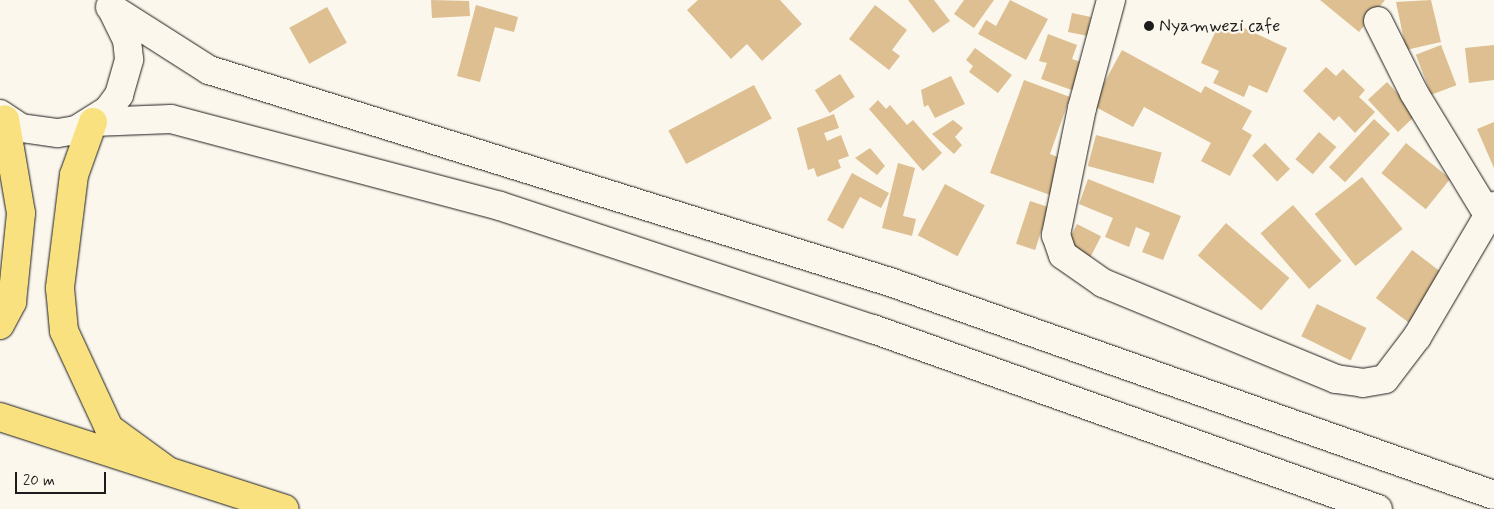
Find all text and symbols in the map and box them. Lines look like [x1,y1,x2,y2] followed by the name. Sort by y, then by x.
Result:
[1159,15,1281,37] place label: Nyamwezi cafe
[1143,20,1155,32] marker: Nyamwezi cafe
[18,462,109,494] scale bar
[23,471,55,491] text: 20 m

